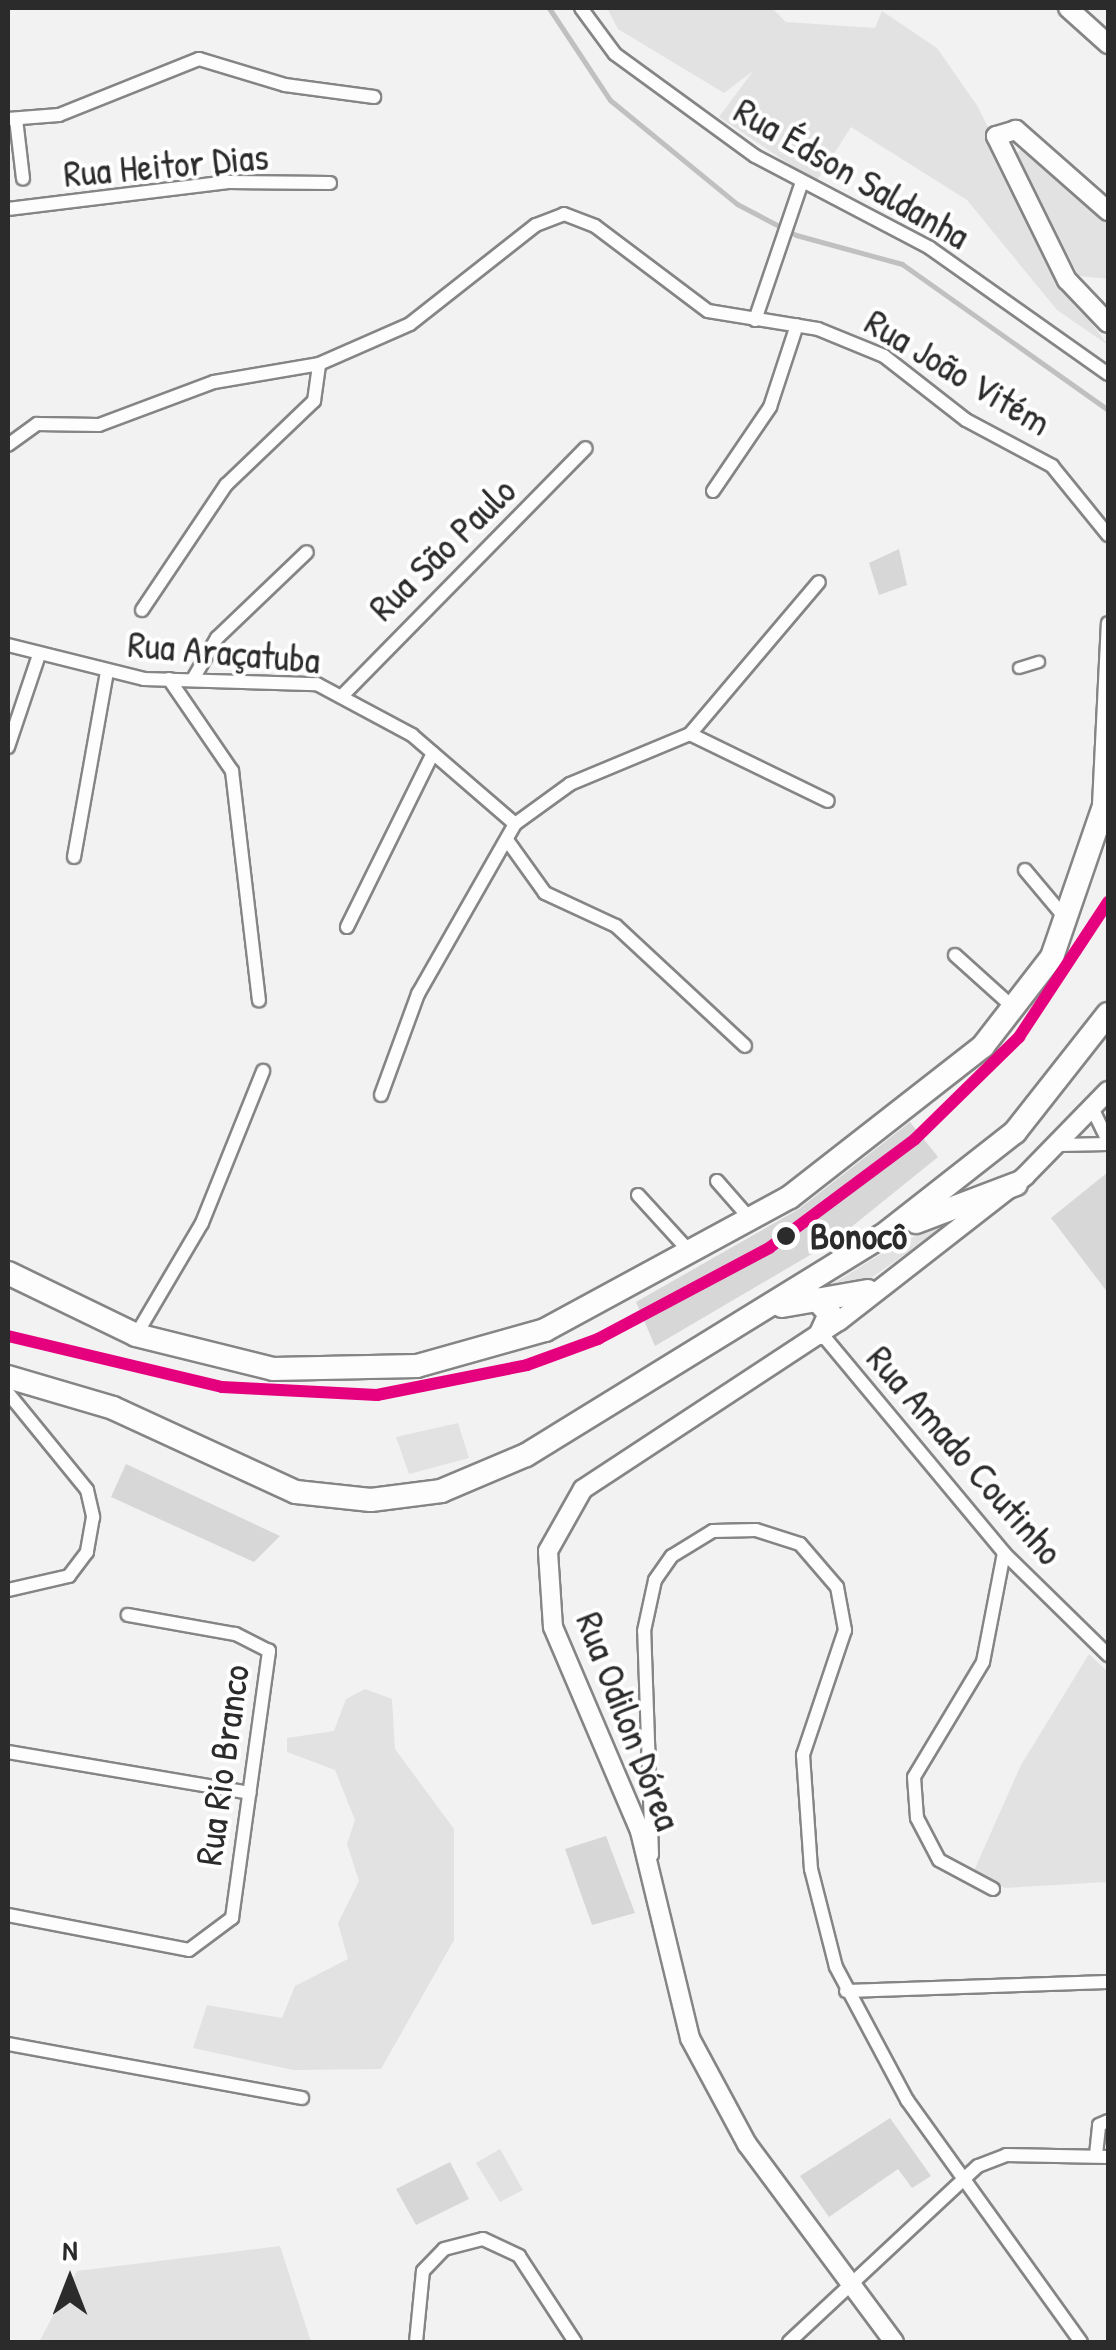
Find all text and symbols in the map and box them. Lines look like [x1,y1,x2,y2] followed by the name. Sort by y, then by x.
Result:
[726,87,978,259] street label: Rua Édson Saldanha
[62,133,270,197] street label: Rua Heitor Dias
[857,299,1059,445] street label: Rua João Vitém
[359,468,525,630] street label: Rua São Paulo
[126,621,322,683] street label: Rua Araçatuba
[810,1213,907,1259] place label: Bonocô
[771,1221,801,1251] marker: Bonocô
[857,1336,1073,1574] street label: Rua Amado Coutinho
[567,1606,691,1836] street label: Rua Odilon Dórea
[185,1662,259,1868] street label: Rua Rio Branco
[20,2230,120,2330] north arrow
[63,2231,77,2269] text: N

